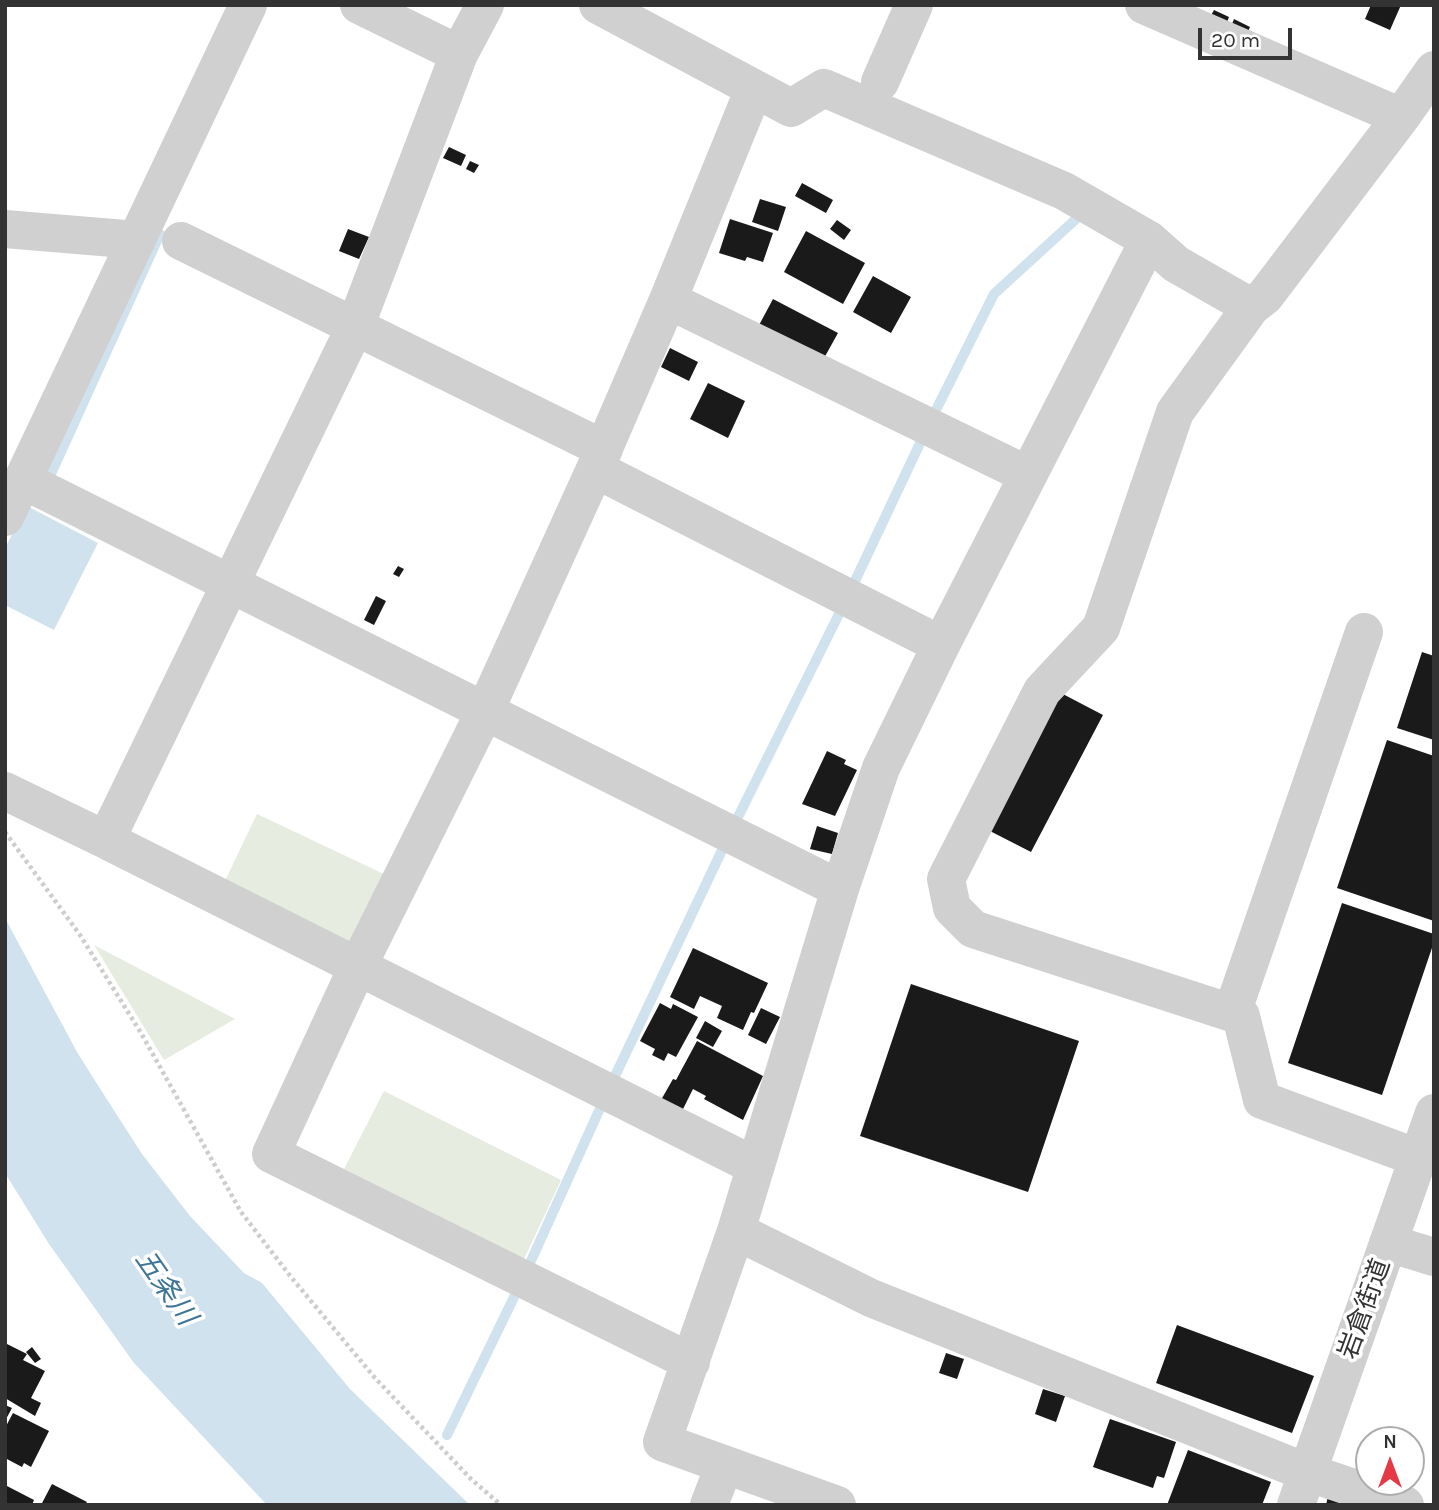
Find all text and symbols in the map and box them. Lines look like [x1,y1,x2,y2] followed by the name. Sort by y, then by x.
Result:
[1201,14,1296,58] scale bar
[1211,28,1260,52] text: 20 m
[127,1244,203,1332] water label: 五条川
[1333,1255,1397,1363] street label: 岩倉街道
[1355,1426,1425,1496] north arrow
[1383,1431,1397,1453] text: N

